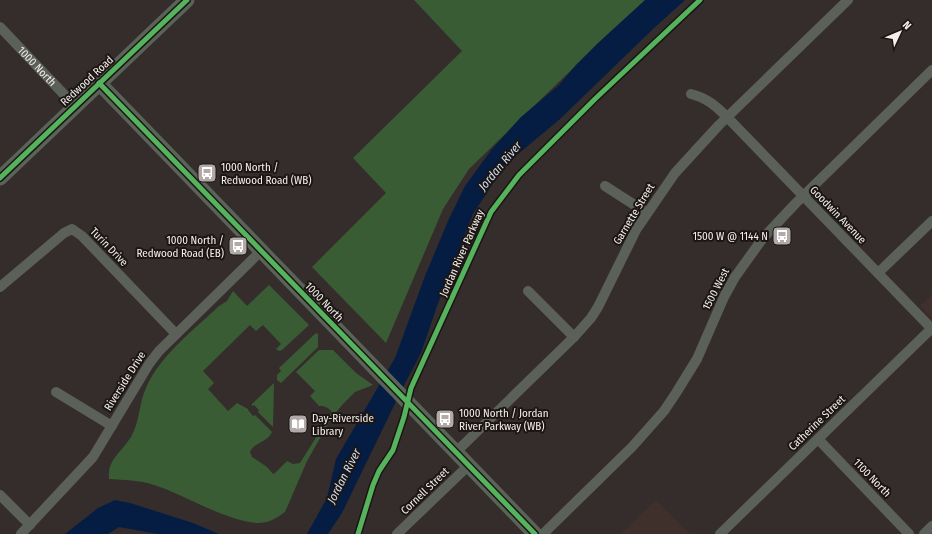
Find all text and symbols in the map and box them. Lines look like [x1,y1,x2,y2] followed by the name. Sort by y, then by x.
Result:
[880,12,920,52] north arrow
[900,19,914,32] text: N
[15,44,59,89] street label: 1000 North
[58,53,116,109] street label: Redwood Road
[475,138,525,194] water label: Jordan River
[221,161,312,187] place label: 1000 North / Redwood Road (WB)
[196,162,218,184] bus stop icon: 1000 North / Redwood Road (WB)
[611,181,658,247] street label: Garnette Street
[807,183,869,247] street label: Goodwin Avenue
[437,207,487,299] street label: Jordan River Parkway
[87,225,131,269] street label: Turin Drive
[771,225,793,247] bus stop icon: 1500 W @ 1144 N
[693,230,768,243] place label: 1500 W @ 1144 N
[137,234,224,260] place label: 1000 North / Redwood Road (EB)
[227,235,249,257] bus stop icon: 1000 North / Redwood Road (EB)
[700,266,732,312] street label: 1500 West
[302,280,346,324] street label: 1000 North
[102,349,148,413] street label: Riverside Drive
[786,393,848,453] street label: Catherine Street
[459,407,548,433] place label: 1000 North / Jordan River Parkway (WB)
[434,408,456,430] bus stop icon: 1000 North / Jordan River Parkway (WB)
[312,412,374,438] place label: Day-Riverside Library
[287,413,309,435] library icon: Day-Riverside Library
[324,445,364,507] water label: Jordan River
[851,456,893,500] street label: 1100 North
[398,465,452,517] street label: Cornell Street

